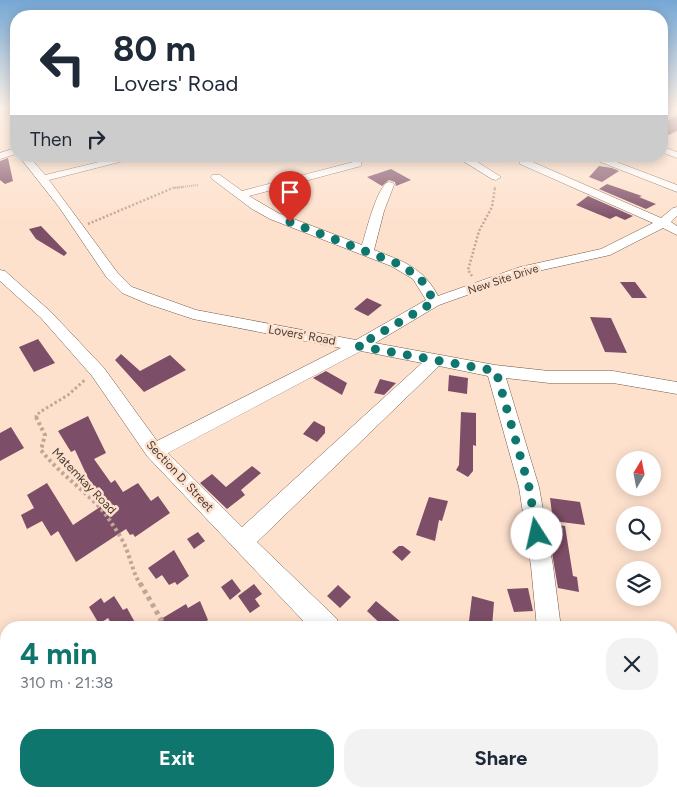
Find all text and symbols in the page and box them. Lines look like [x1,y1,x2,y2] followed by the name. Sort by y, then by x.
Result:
[113,28,196,70] text: 80 m
[30,30,95,95] icon: left
[113,70,238,97] text: Lovers' Road
[82,125,110,153] icon: right
[30,128,72,151] text: Then
[269,171,311,222] pin
[276,178,304,206] icon: arrive
[466,262,540,297] street label: New Site Drive
[267,322,337,348] street label: Lovers' Road
[144,438,217,515] street label: Section D. Street
[49,445,119,517] street label: Matemkay Road
[616,451,661,496] north arrow
[616,451,661,606] map controls
[616,506,661,551] button: search
[510,507,562,559] position arrow
[616,561,661,606] button: layers
[20,635,97,672] text: 4 min
[606,638,658,690] button: close
[20,673,113,692] text: 310 m · 21:38
[20,729,334,787] button: Exit
[344,729,658,787] button: Share

